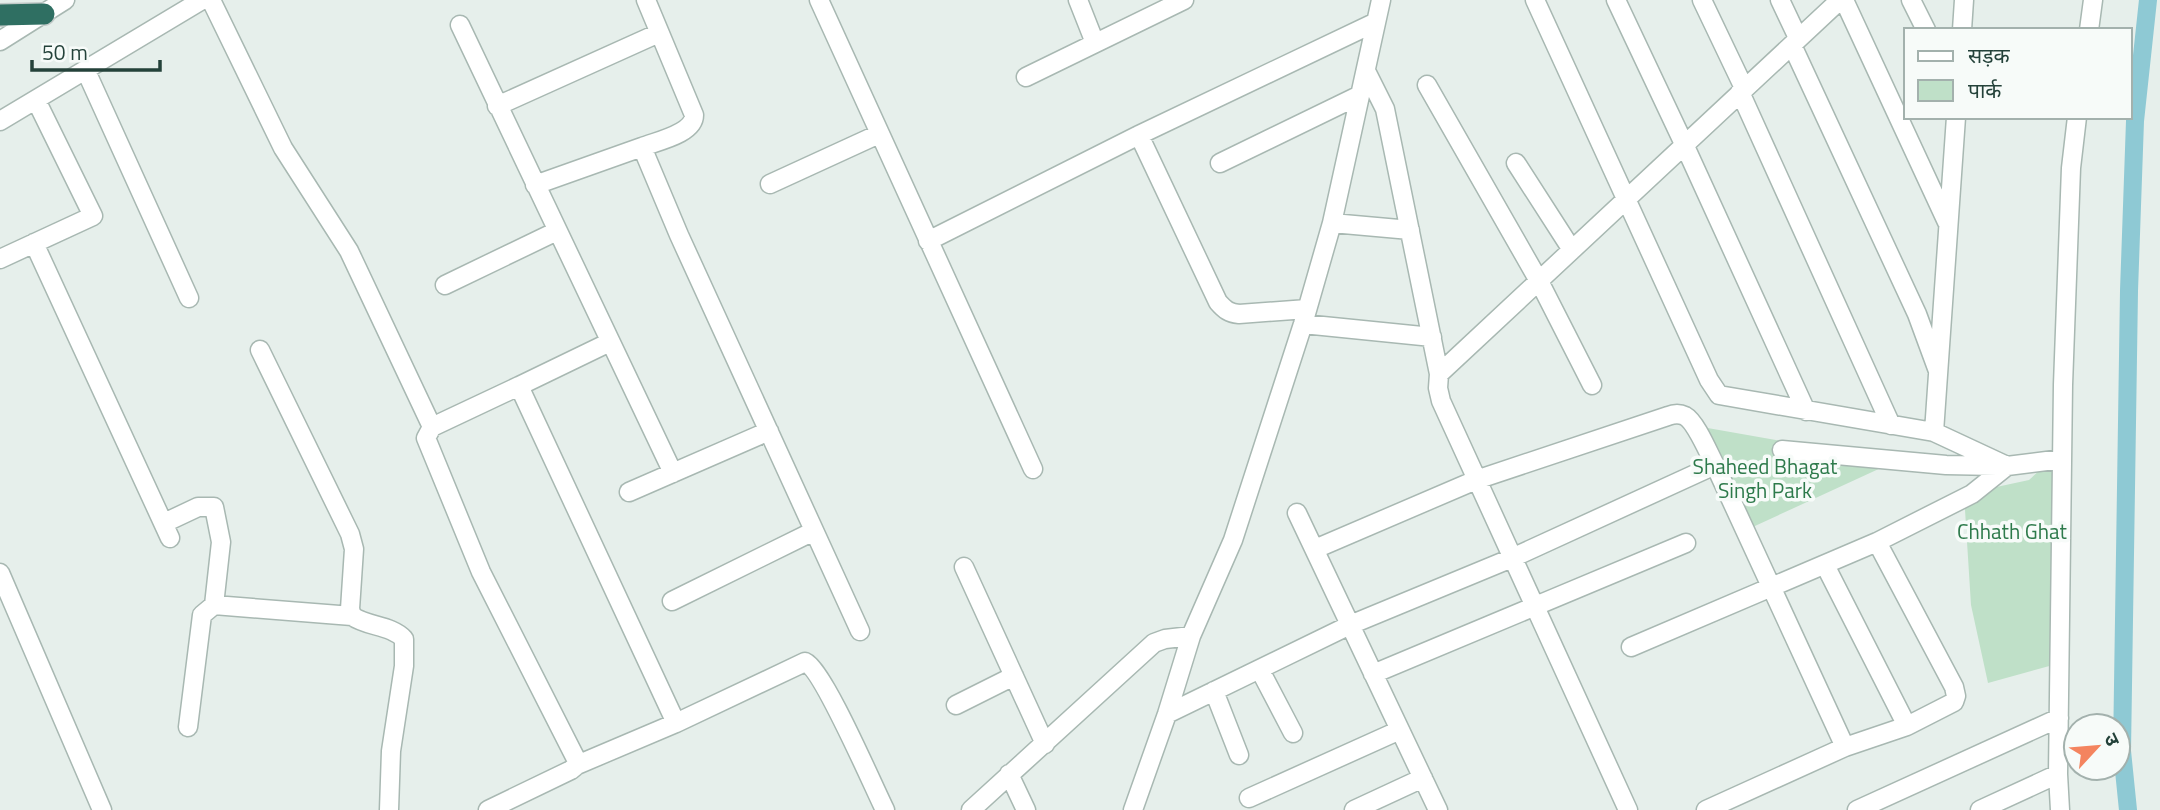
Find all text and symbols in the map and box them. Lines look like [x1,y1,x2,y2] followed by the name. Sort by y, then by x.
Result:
[32,28,159,72] scale bar
[1904,28,2132,119] legend
[42,36,88,68] text: 50 m
[1968,39,2010,71] text: सड़क
[1968,74,2002,106] text: पार्क
[1693,450,1838,506] park label: Shaheed Bhagat Singh Park
[1957,515,2068,547] park label: Chhath Ghat
[2062,712,2132,782] north arrow
[2097,728,2129,751] text: उ

